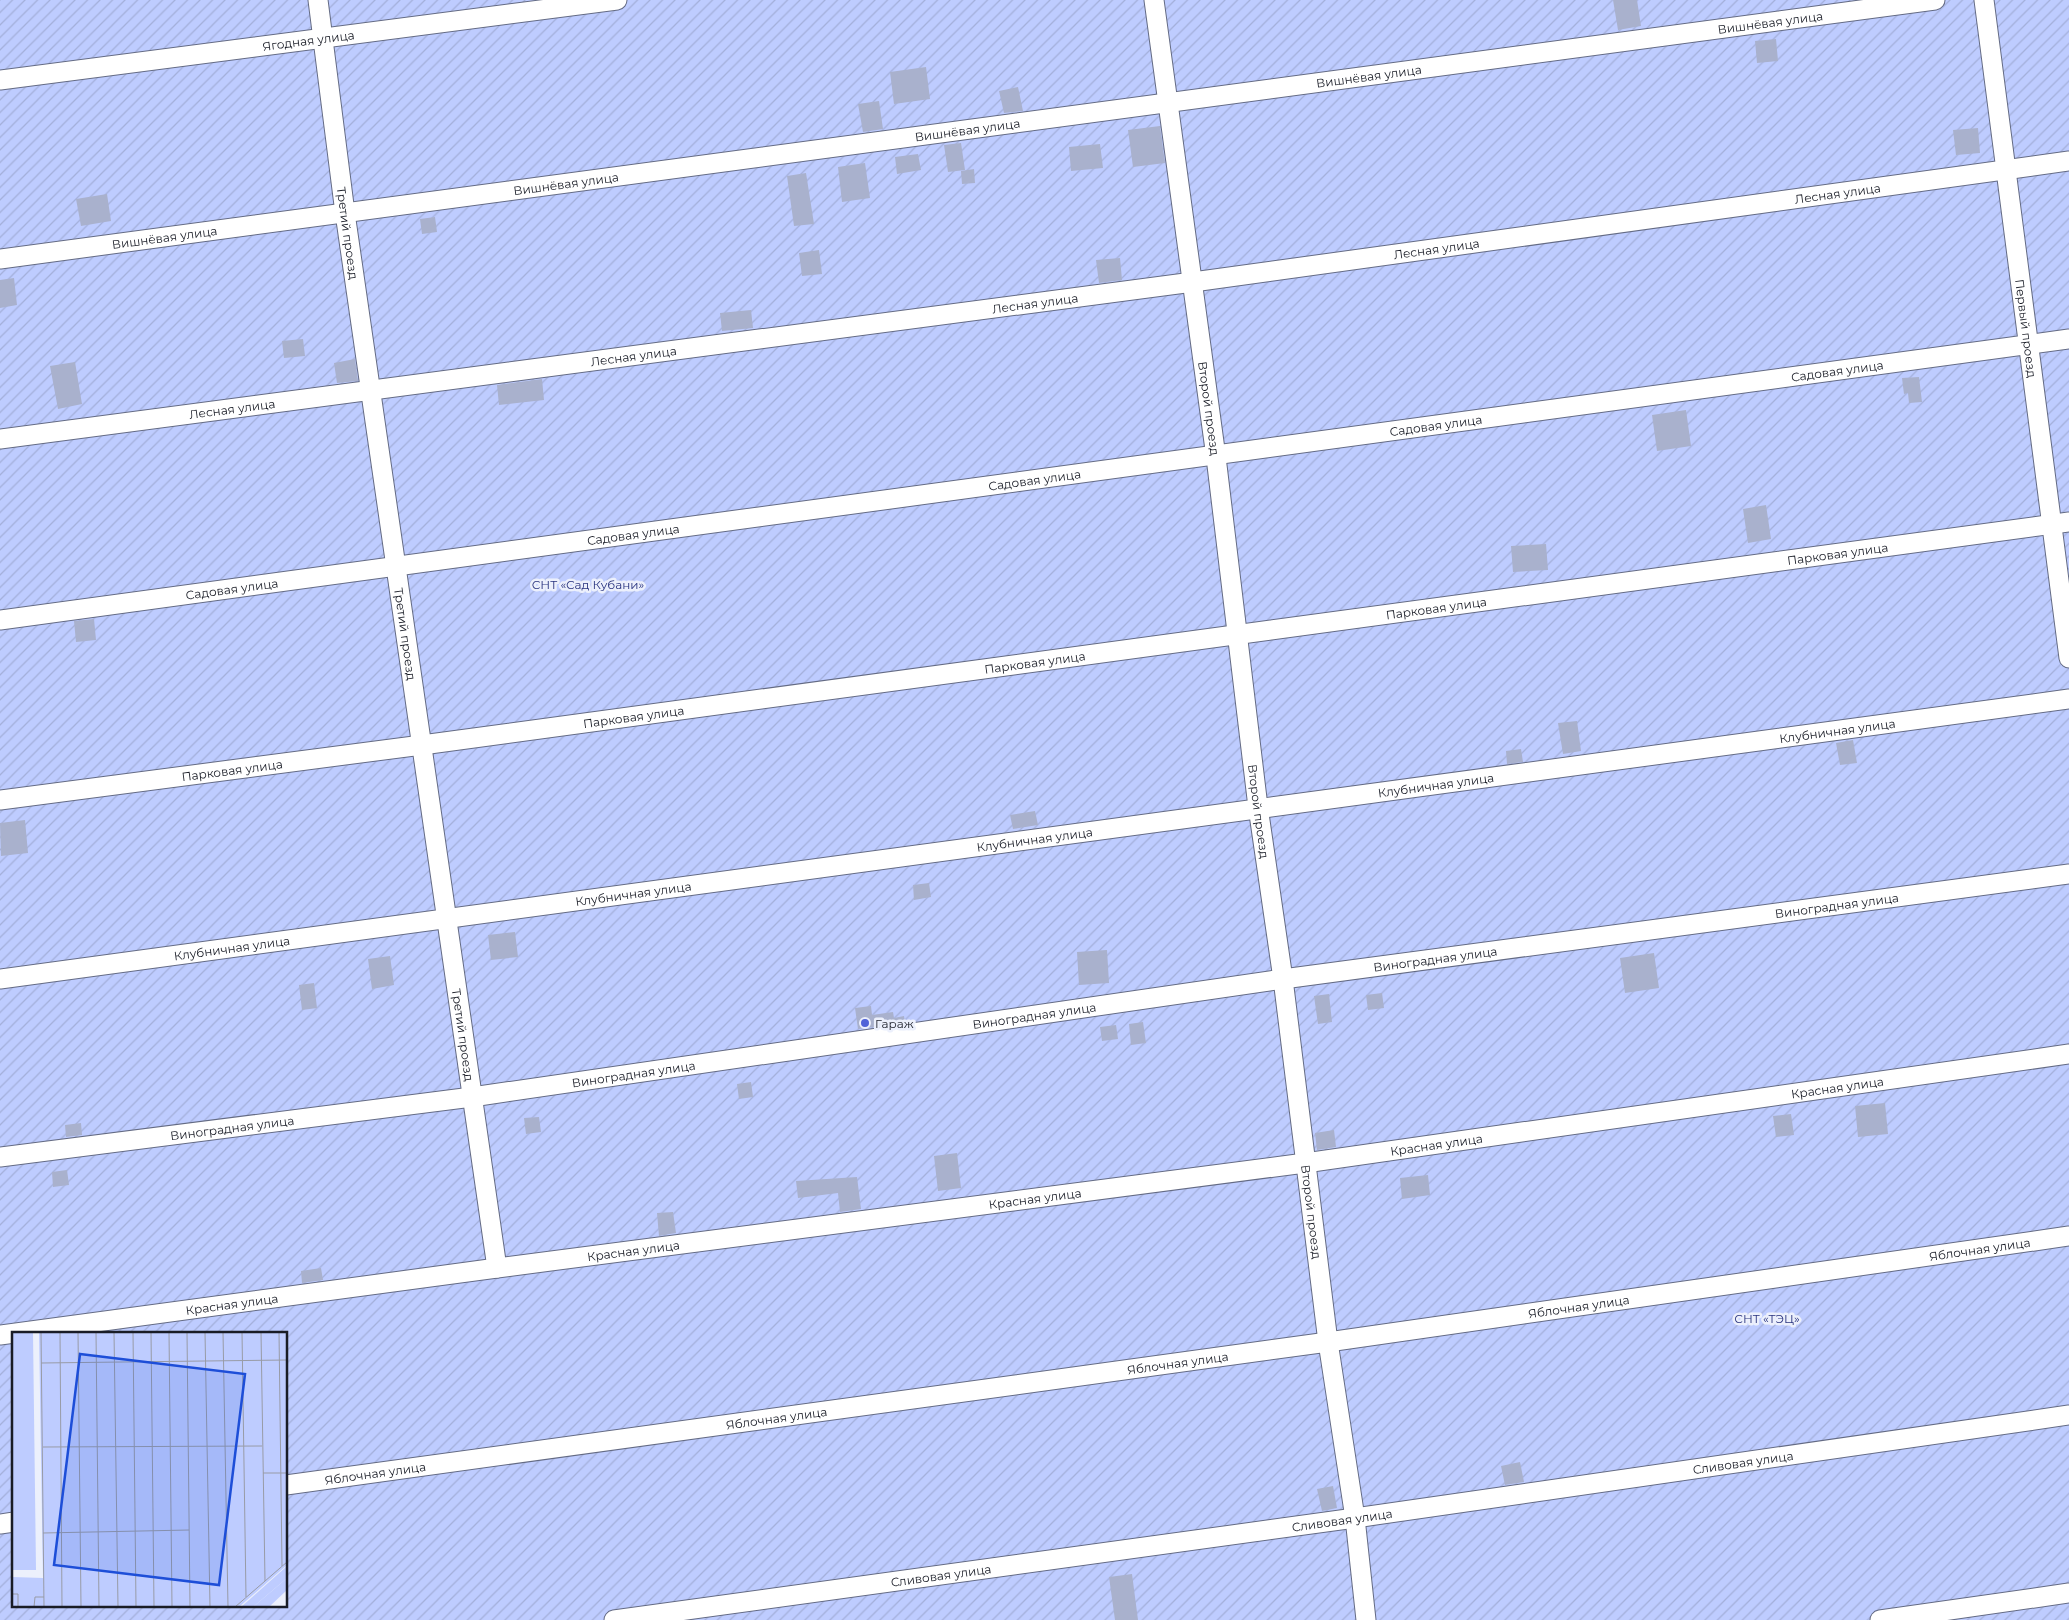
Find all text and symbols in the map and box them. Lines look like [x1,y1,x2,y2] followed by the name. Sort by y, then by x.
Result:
[1717,8,1824,37] street label: Вишнёвая улица
[261,27,355,53] street label: Ягодная улица
[1315,61,1422,90] street label: Вишнёвая улица
[914,115,1021,144] street label: Вишнёвая улица
[512,169,620,198] street label: Вишнёвая улица
[1794,180,1882,206] street label: Лесная улица
[334,186,362,281] street label: Третий проезд
[111,223,218,251] street label: Вишнёвая улица
[1392,235,1480,262] street label: Лесная улица
[2013,278,2040,379] street label: Первый проезд
[991,290,1079,316] street label: Лесная улица
[590,343,677,369] street label: Лесная улица
[1790,357,1884,384] street label: Садовая улица
[1196,360,1223,456] street label: Второй проезд
[188,395,276,422] street label: Лесная улица
[1389,411,1483,439] street label: Садовая улица
[987,466,1082,493] street label: Садовая улица
[586,520,680,548] street label: Садовая улица
[1786,539,1889,568] street label: Парковая улица
[185,575,279,602] street label: Садовая улица
[532,577,645,592] park label: СНТ «Сад Кубани»
[392,587,420,681] street label: Третий проезд
[1385,593,1488,622] street label: Парковая улица
[983,648,1086,676] street label: Парковая улица
[582,702,685,731] street label: Парковая улица
[1778,715,1896,746] street label: Клубничная улица
[181,756,283,784] street label: Парковая улица
[1245,763,1273,860] street label: Второй проезд
[1377,769,1495,800] street label: Клубничная улица
[976,824,1094,854] street label: Клубничная улица
[574,878,692,909] street label: Клубничная улица
[1774,889,1900,921] street label: Виноградная улица
[173,932,291,963] street label: Клубничная улица
[1372,943,1498,974] street label: Виноградная улица
[449,988,478,1082] street label: Третий проезд
[971,999,1097,1032] street label: Виноградная улица
[875,1016,914,1031] place label: Гараж
[859,1017,871,1029] marker: Гараж
[571,1057,696,1090] street label: Виноградная улица
[1790,1073,1885,1101] street label: Красная улица
[169,1112,295,1143] street label: Виноградная улица
[1389,1130,1484,1158] street label: Красная улица
[1299,1164,1325,1260] street label: Второй проезд
[988,1185,1082,1212] street label: Красная улица
[1928,1234,2031,1263] street label: Яблочная улица
[586,1237,681,1264] street label: Красная улица
[185,1290,279,1317] street label: Красная улица
[1527,1291,1630,1321] street label: Яблочная улица
[1734,1311,1800,1326] park label: СНТ «ТЭЦ»
[12,1332,288,1608] inset map
[1126,1348,1229,1377] street label: Яблочная улица
[725,1403,828,1432] street label: Яблочная улица
[1692,1447,1794,1477] street label: Сливовая улица
[324,1458,427,1487] street label: Яблочная улица
[1291,1505,1393,1534] street label: Сливовая улица
[890,1561,992,1589] street label: Сливовая улица

